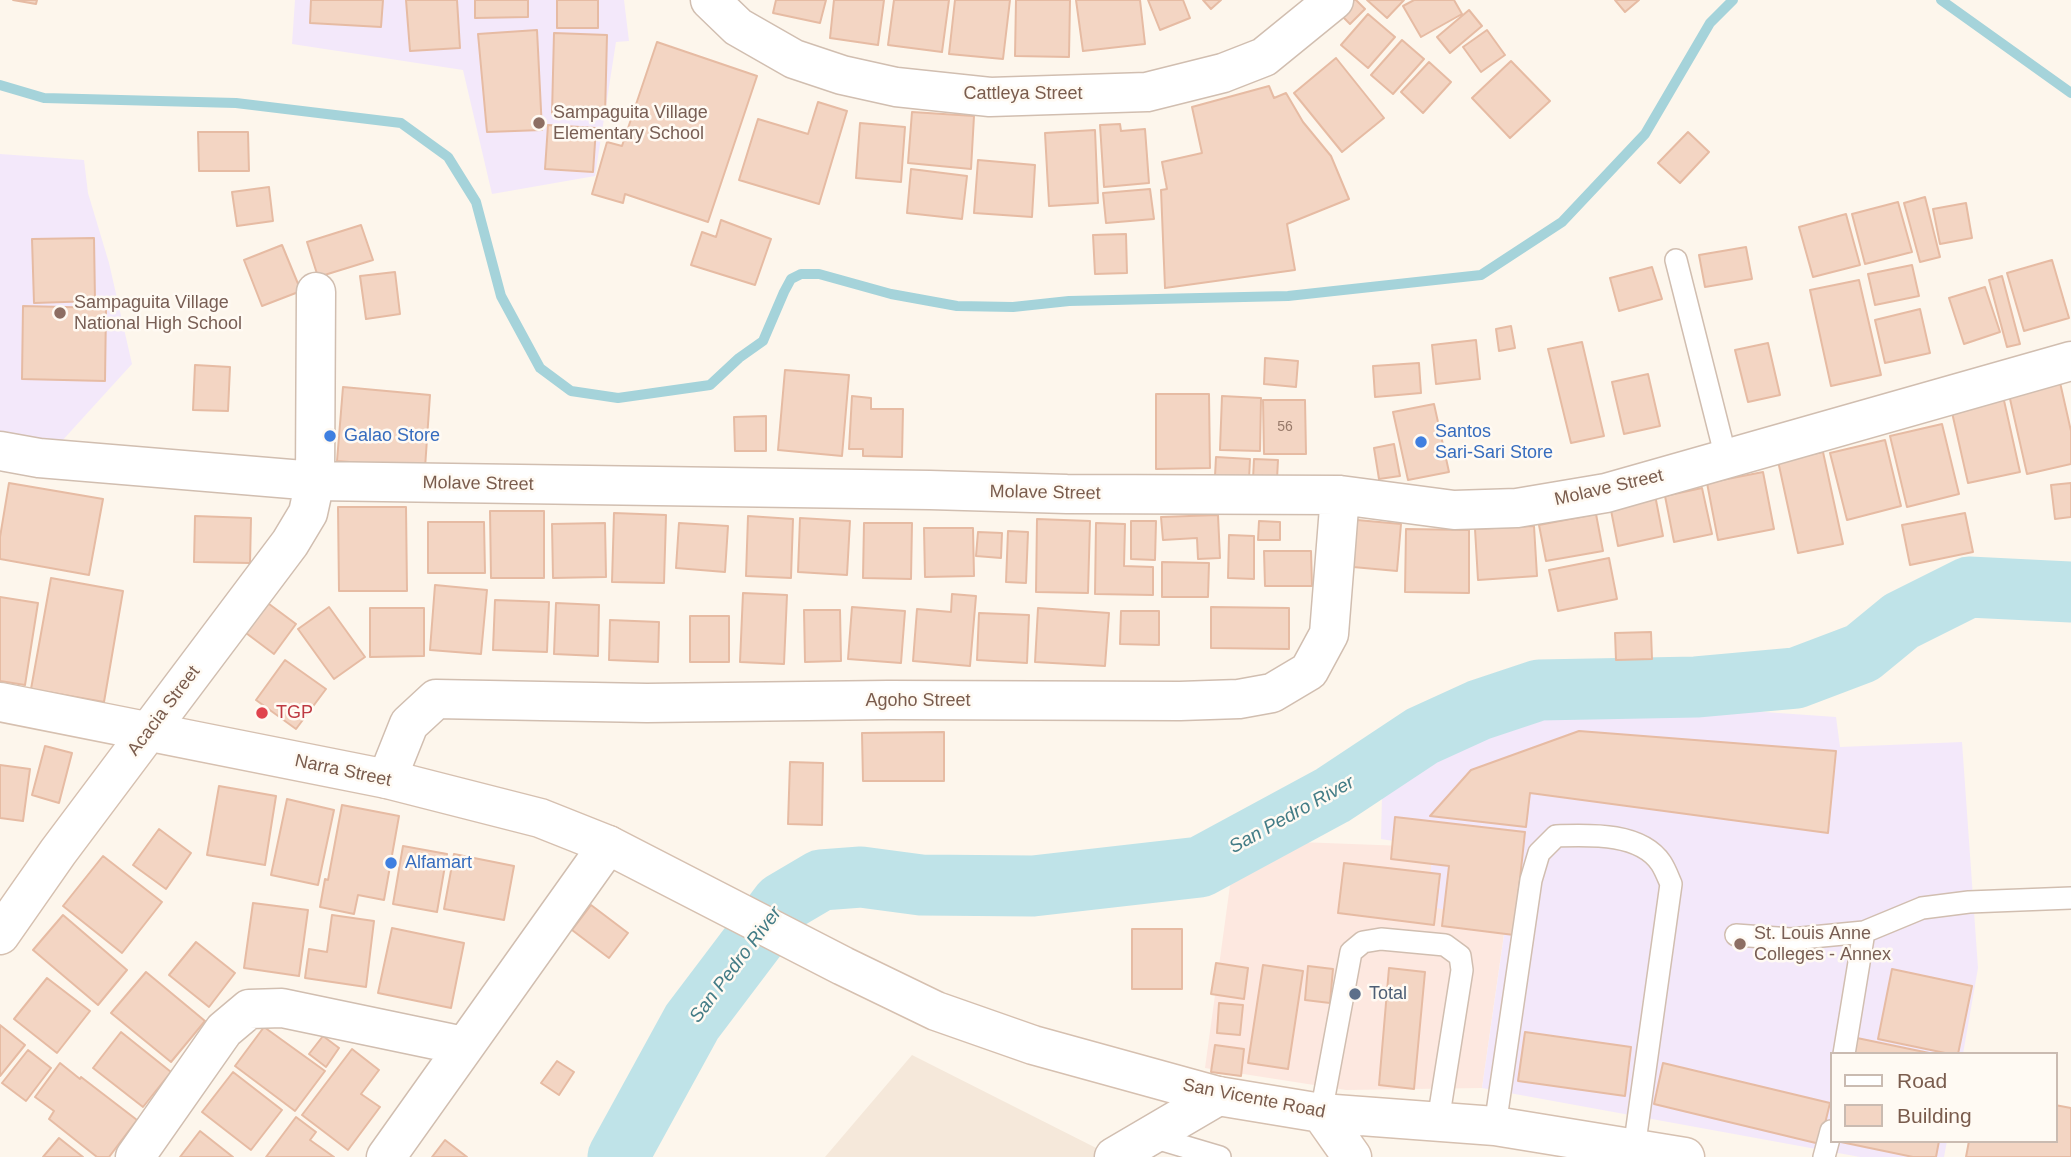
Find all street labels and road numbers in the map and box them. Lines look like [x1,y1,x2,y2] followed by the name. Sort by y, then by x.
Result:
[963,83,1083,105] street label: Cattleya Street
[1552,465,1666,511] street label: Molave Street
[422,472,534,496] street label: Molave Street
[989,481,1101,505] street label: Molave Street
[123,662,205,760] street label: Acacia Street
[865,690,971,712] street label: Agoho Street
[293,750,393,792] street label: Narra Street
[1181,1075,1327,1123] street label: San Vicente Road

